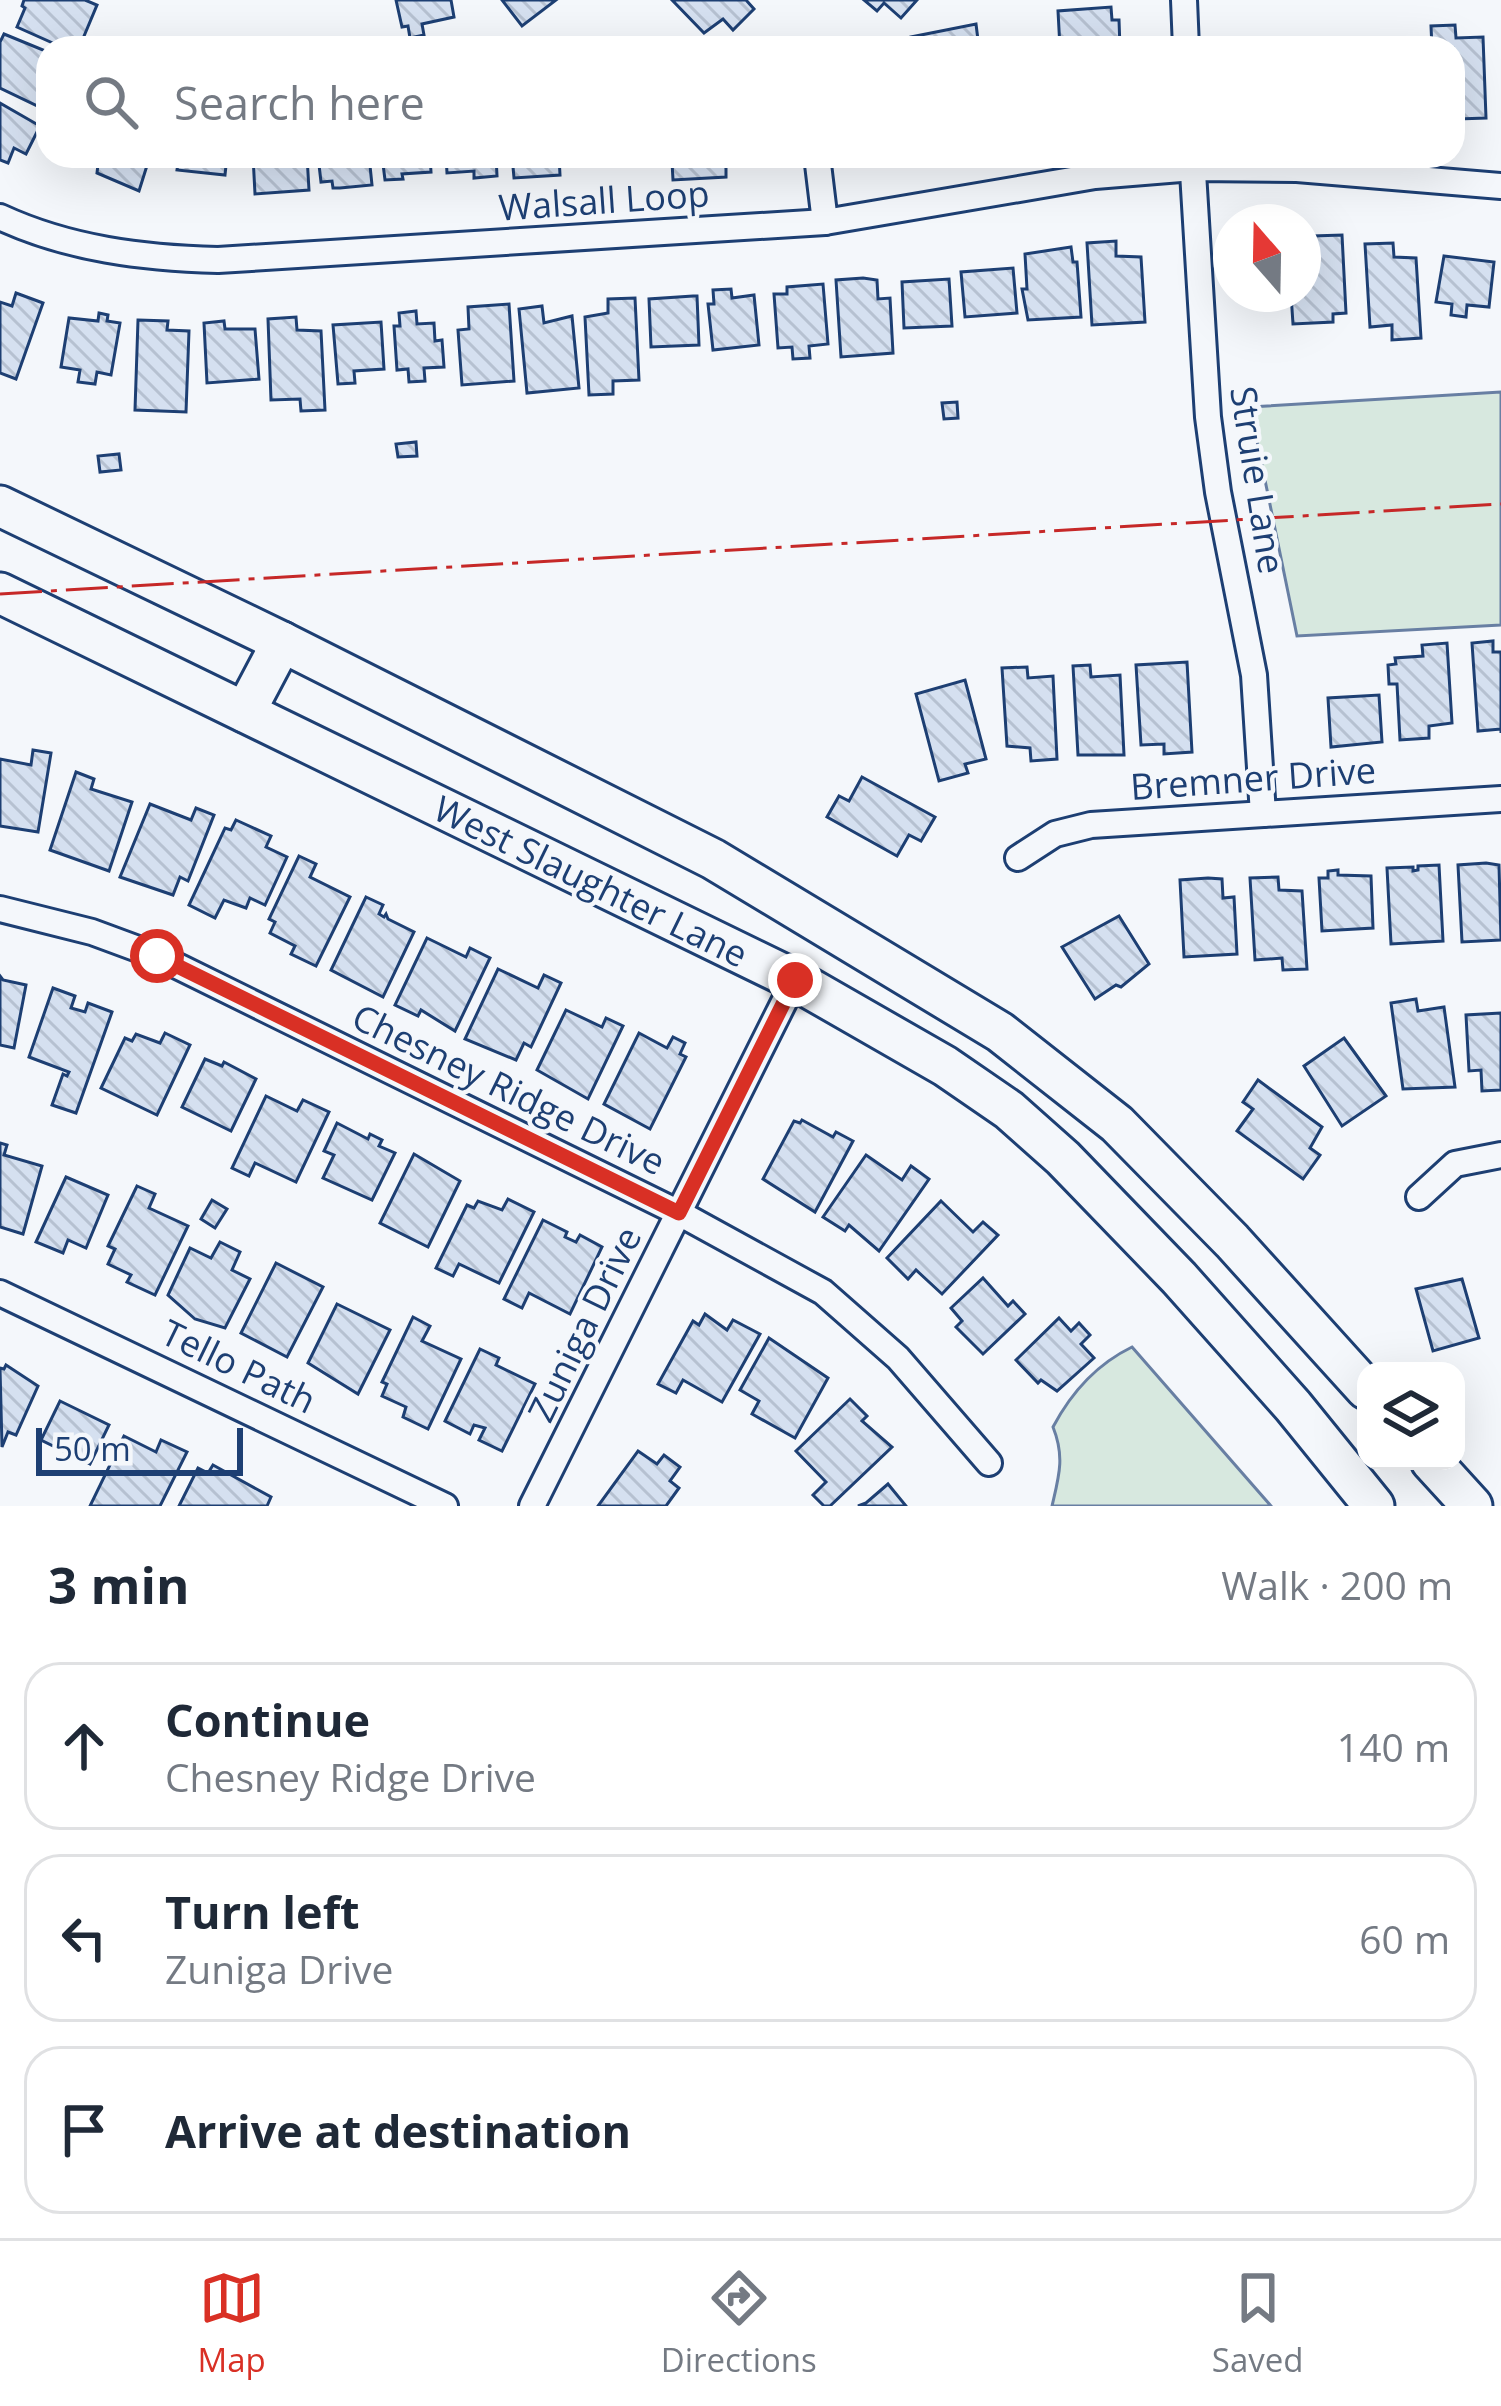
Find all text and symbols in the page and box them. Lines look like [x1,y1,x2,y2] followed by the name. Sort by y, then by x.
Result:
[36,36,1465,168] search box
[78,69,144,135] icon: search
[174,72,425,133] text: Search here
[497,168,711,232] street label: Walsall Loop
[1213,204,1321,312] north arrow
[1219,383,1297,577] street label: Struie Lane
[1129,745,1377,811] street label: Bremner Drive
[426,784,756,978] street label: West Slaughter Lane
[130,929,184,983] route start
[768,953,822,1007] route end
[344,992,674,1186] street label: Chesney Ridge Drive
[516,1218,652,1430] street label: Zuniga Drive
[154,1308,324,1424] street label: Tello Path
[1357,1362,1465,1470] map controls
[1357,1362,1465,1470] button: layers
[36,1422,243,1475] scale bar
[54,1426,131,1471] text: 50 m
[48,1549,190,1619] text: 3 min
[1221,1558,1453,1611] text: Walk · 200 m
[165,1689,370,1750] text: Continue
[51,1713,117,1779] icon: ahead
[1337,1720,1450,1773] text: 140 m
[165,1750,536,1803] text: Chesney Ridge Drive
[165,1881,360,1942] text: Turn left
[51,1905,117,1971] icon: left
[1359,1912,1450,1965] text: 60 m
[165,1942,393,1995] text: Zuniga Drive
[51,2097,117,2163] icon: arrive
[165,2100,631,2161] text: Arrive at destination
[198,2265,266,2382] tab: Map
[661,2265,817,2382] tab: Directions
[1212,2265,1303,2382] tab: Saved

